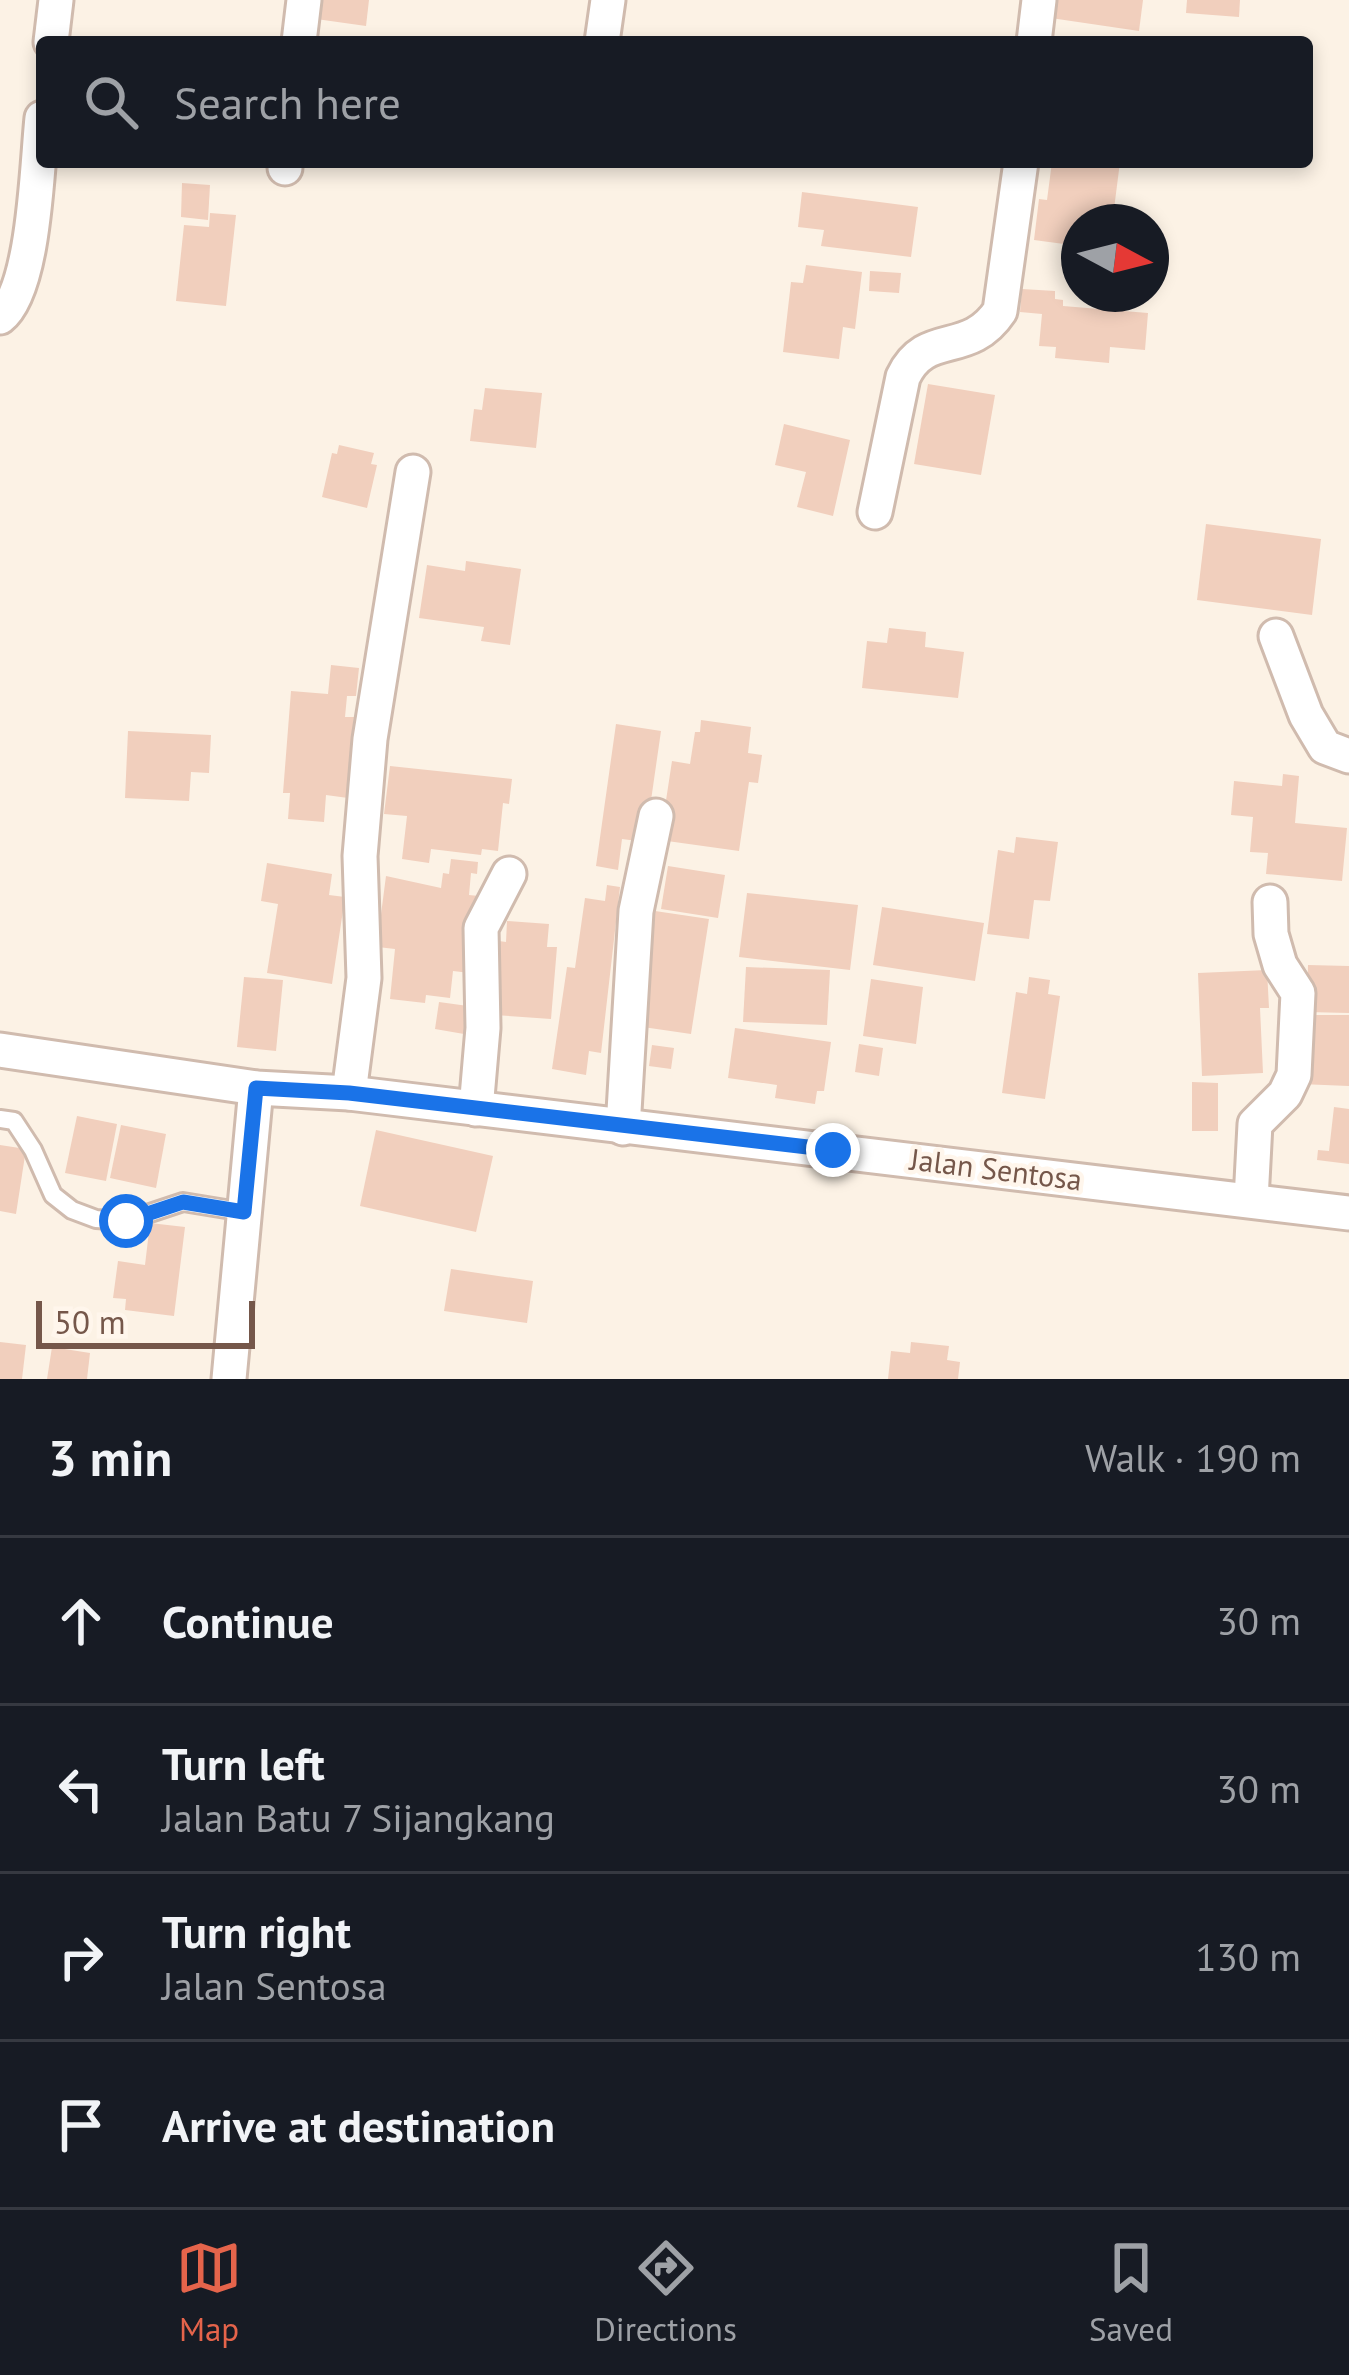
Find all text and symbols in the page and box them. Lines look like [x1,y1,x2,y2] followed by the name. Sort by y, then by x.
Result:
[36,36,1313,168] search box
[78,69,144,135] icon: search
[174,73,401,131] text: Search here
[1061,204,1169,312] north arrow
[806,1123,860,1177] route end
[906,1138,1084,1198] street label: Jalan Sentosa
[99,1194,153,1248] route start
[36,1295,255,1348] scale bar
[54,1300,126,1343] text: 50 m
[48,1424,172,1490] text: 3 min
[1085,1432,1301,1483] text: Walk · 190 m
[48,1588,114,1654] icon: ahead
[162,1592,334,1650] text: Continue
[1216,1595,1301,1646] text: 30 m
[162,1734,325,1792] text: Turn left
[48,1756,114,1822] icon: left
[1216,1763,1301,1814] text: 30 m
[162,1792,555,1843] text: Jalan Batu 7 Sijangkang
[162,1902,351,1960] text: Turn right
[48,1924,114,1990] icon: right
[1195,1931,1301,1982] text: 130 m
[162,1960,386,2011] text: Jalan Sentosa
[48,2092,114,2158] icon: arrive
[162,2096,555,2154] text: Arrive at destination
[176,2235,242,2350] tab: Map
[594,2235,737,2350] tab: Directions
[1089,2235,1173,2350] tab: Saved

